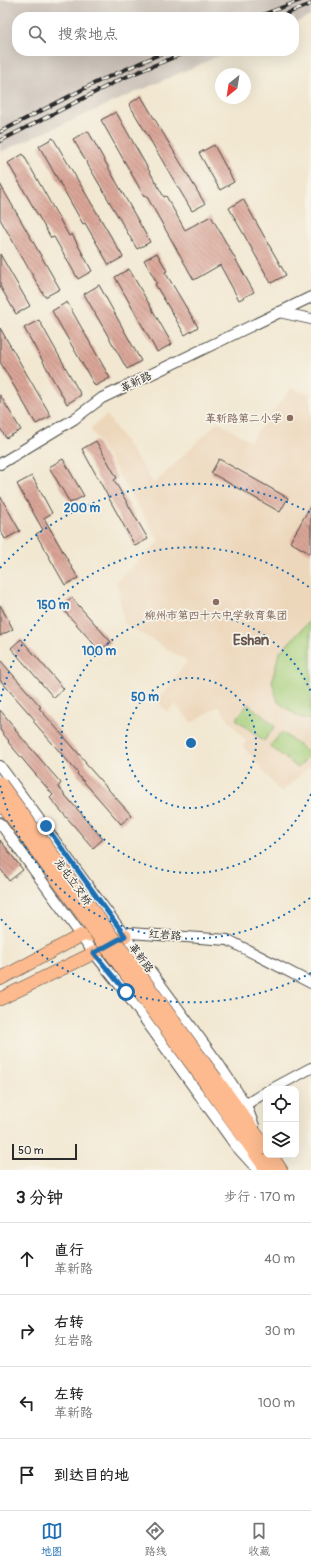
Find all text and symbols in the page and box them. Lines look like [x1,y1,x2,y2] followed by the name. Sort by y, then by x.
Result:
[12,12,299,56] search box
[26,23,48,45] icon: search
[58,25,118,44] text: 搜索地点
[215,68,251,104] north arrow
[118,369,154,395] street label: 革新路
[205,412,282,425] place label: 革新路第二小学
[285,413,295,423] marker: 革新路第二小学
[64,501,101,516] text: 200 m
[211,597,221,607] marker: 柳州市第四十六中学教育集团
[37,598,70,613] text: 150 m
[145,609,288,622] place label: 柳州市第四十六中学教育集团
[233,631,270,650] district label: Eshan
[82,644,117,659] text: 100 m
[131,690,159,705] text: 50 m
[184,736,198,750] centre of rings
[37,817,55,835] route end
[52,856,94,908] street label: 龙屯立交桥
[148,927,182,943] street label: 红岩路
[126,941,156,975] street label: 革新路
[117,983,135,1001] route start
[263,1086,299,1158] map controls
[263,1086,299,1122] button: locate
[263,1122,299,1158] button: layers
[12,1142,77,1161] scale bar
[18,1144,44,1157] text: 50 m
[16,1187,63,1208] text: 3 分钟
[224,1189,295,1205] text: 步行 · 170 m
[54,1241,84,1260] text: 直行
[16,1248,38,1270] icon: ahead
[264,1251,295,1267] text: 40 m
[54,1261,93,1277] text: 革新路
[54,1313,84,1332] text: 右转
[16,1320,38,1342] icon: right
[265,1323,295,1339] text: 30 m
[54,1333,93,1349] text: 红岩路
[54,1385,84,1404] text: 左转
[16,1392,38,1414] icon: left
[258,1395,295,1411] text: 100 m
[54,1405,93,1421] text: 革新路
[16,1464,38,1486] icon: arrive
[54,1466,129,1485] text: 到达目的地
[41,1520,63,1558] tab: 地图
[144,1520,166,1558] tab: 路线
[248,1520,270,1558] tab: 收藏

